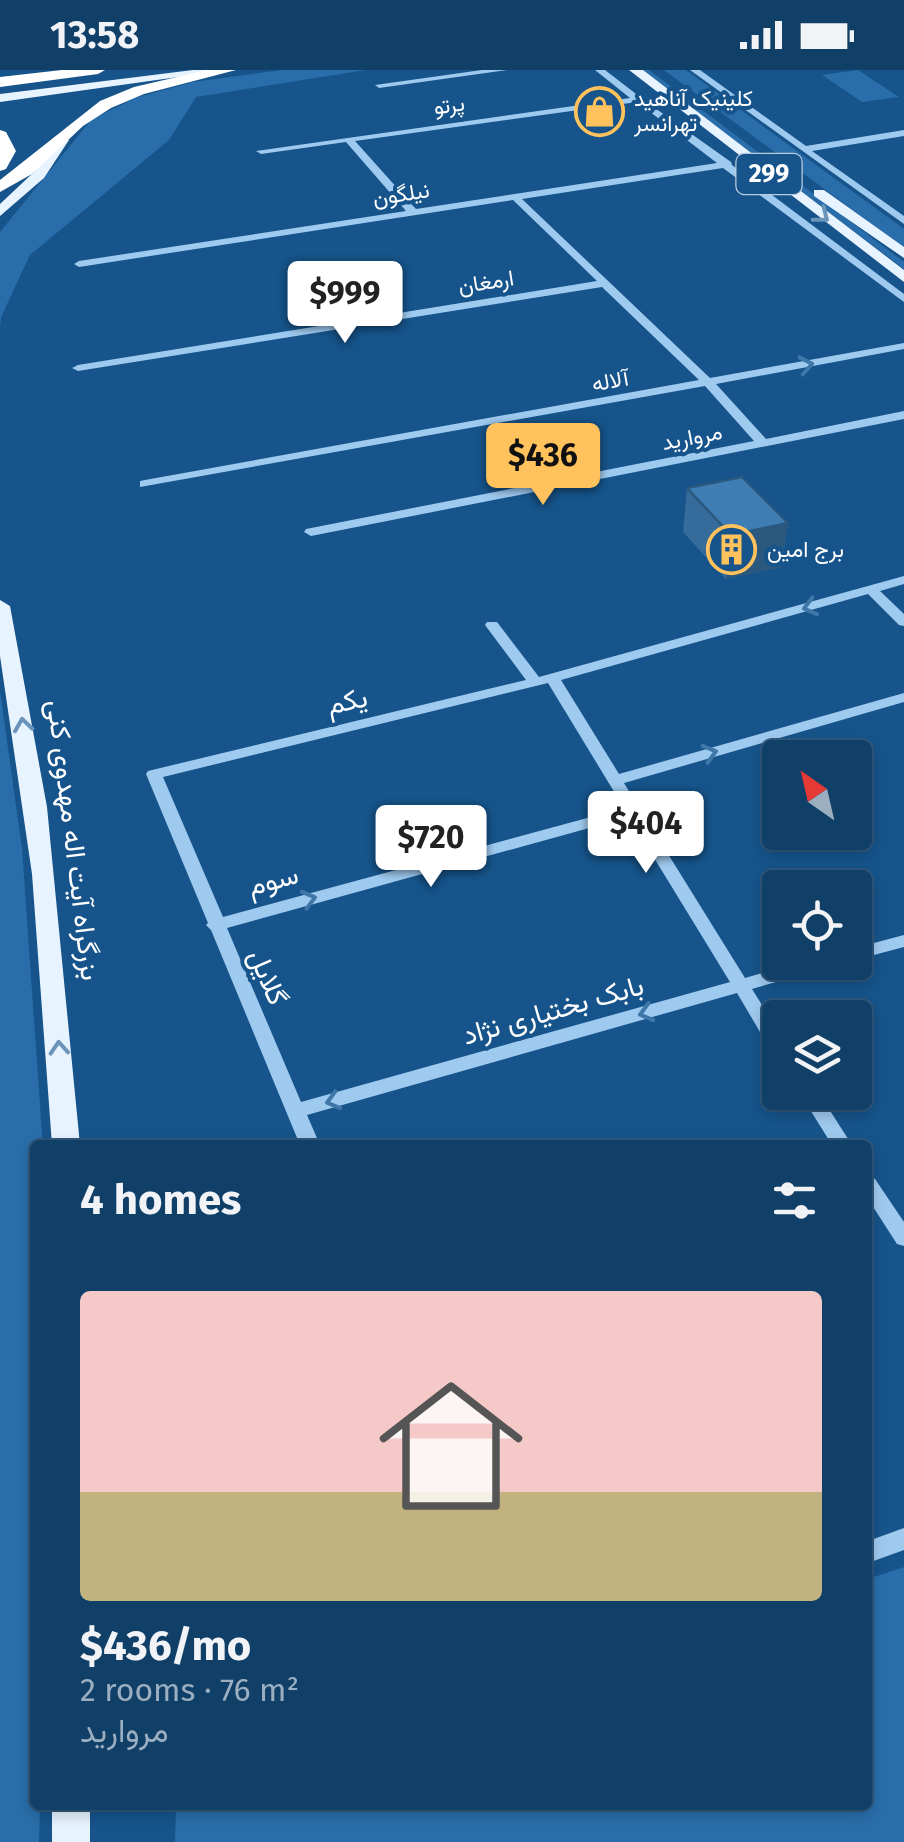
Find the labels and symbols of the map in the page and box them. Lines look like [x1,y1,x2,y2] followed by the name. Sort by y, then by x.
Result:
[573,85,625,137] shop icon: کلینیک آناهید تهرانسر
[633,85,753,137] place label: کلینیک آناهید تهرانسر
[432,89,466,122] street label: پرتو
[736,154,802,194] road number: 299
[371,176,431,212] street label: نیلگون
[811,204,829,222] one-way arrow
[286,261,404,346] pin: $999
[456,264,516,300] street label: ارمغان
[798,355,814,376] one-way arrow
[590,364,632,397] street label: آلاله
[660,418,724,456] street label: مروارید
[484,423,602,508] pin: $436
[706,523,758,575] building icon: برج امین
[767,536,844,564] place label: برج امین
[802,595,819,616] one-way arrow
[323,680,371,724] street label: یکم
[39,698,108,982] street label: بزرگراه آیت اله مهدوی کنی
[13,717,34,733] one-way arrow
[762,740,872,850] north arrow
[701,744,718,765] one-way arrow
[587,791,705,876] pin: $404
[372,805,490,890] pin: $720
[244,857,303,904] street label: سوم
[300,889,317,910] one-way arrow
[242,944,294,1010] street label: گلایل
[459,968,648,1053] street label: بابک بختیاری نژاد
[638,1001,655,1022] one-way arrow
[49,1039,71,1055] one-way arrow
[325,1089,342,1110] one-way arrow

